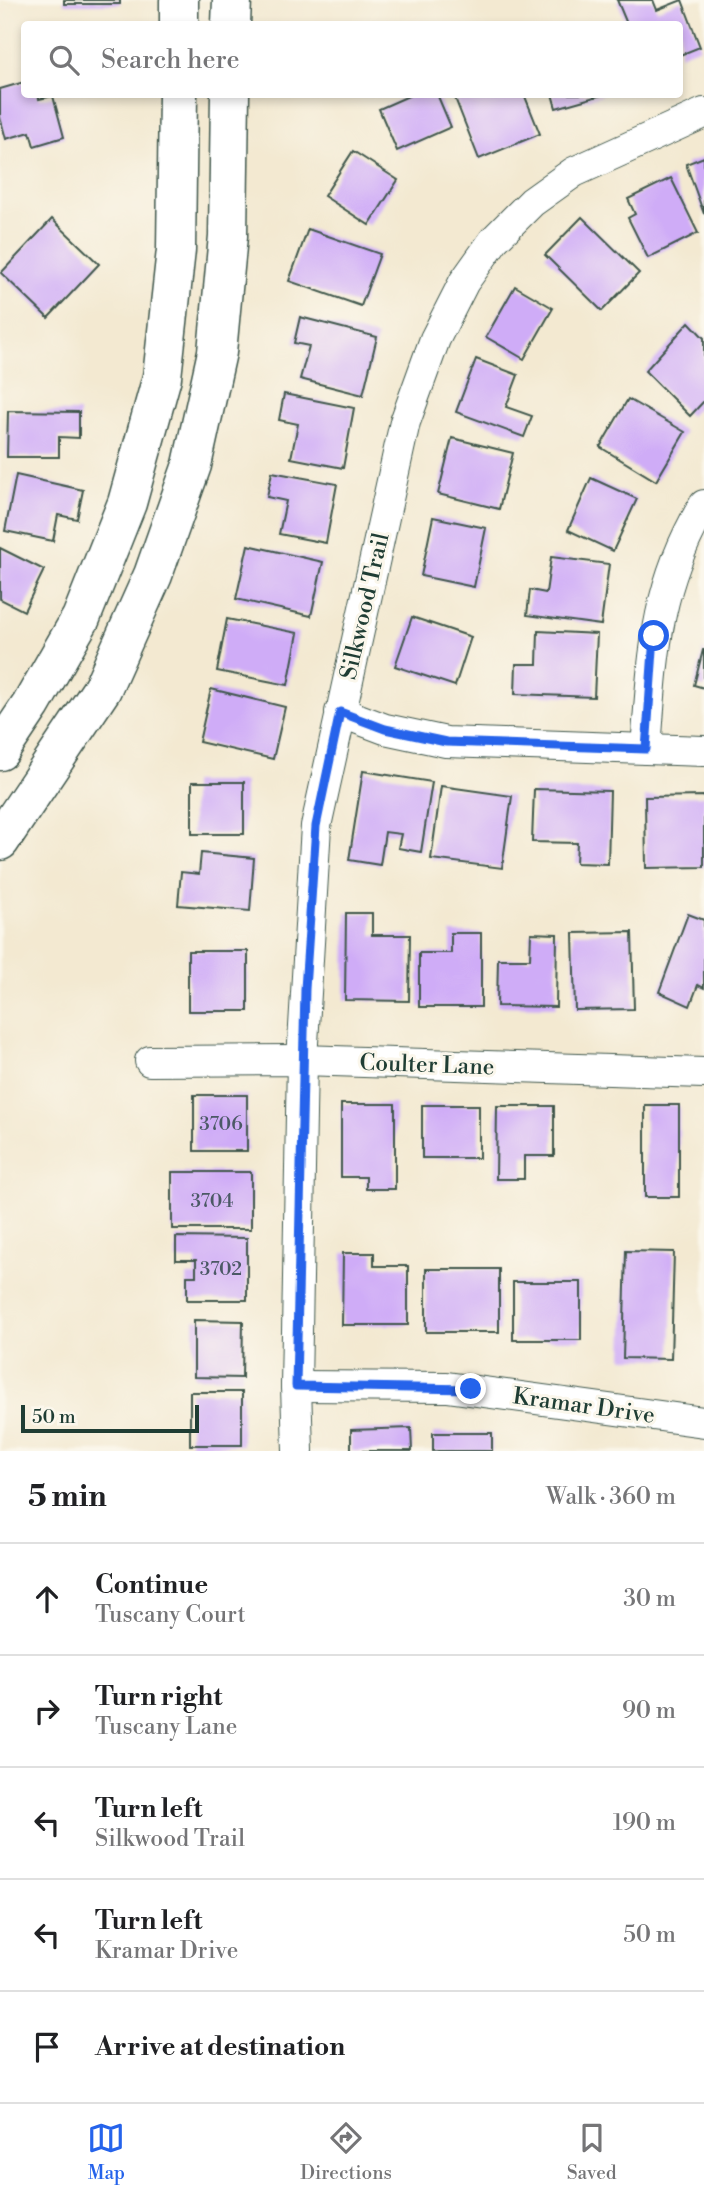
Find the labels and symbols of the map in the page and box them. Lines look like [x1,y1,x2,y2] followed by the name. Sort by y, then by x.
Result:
[334,530,396,682] street label: Silkwood Trail
[638,620,669,651] route start
[359,1049,495,1081] street label: Coulter Lane
[199,1112,243,1136] house number: 3706
[190,1189,234,1213] house number: 3704
[200,1257,242,1281] house number: 3702
[455,1373,486,1404] route end
[511,1382,657,1430] street label: Kramar Drive
[21,1402,200,1434] scale bar

